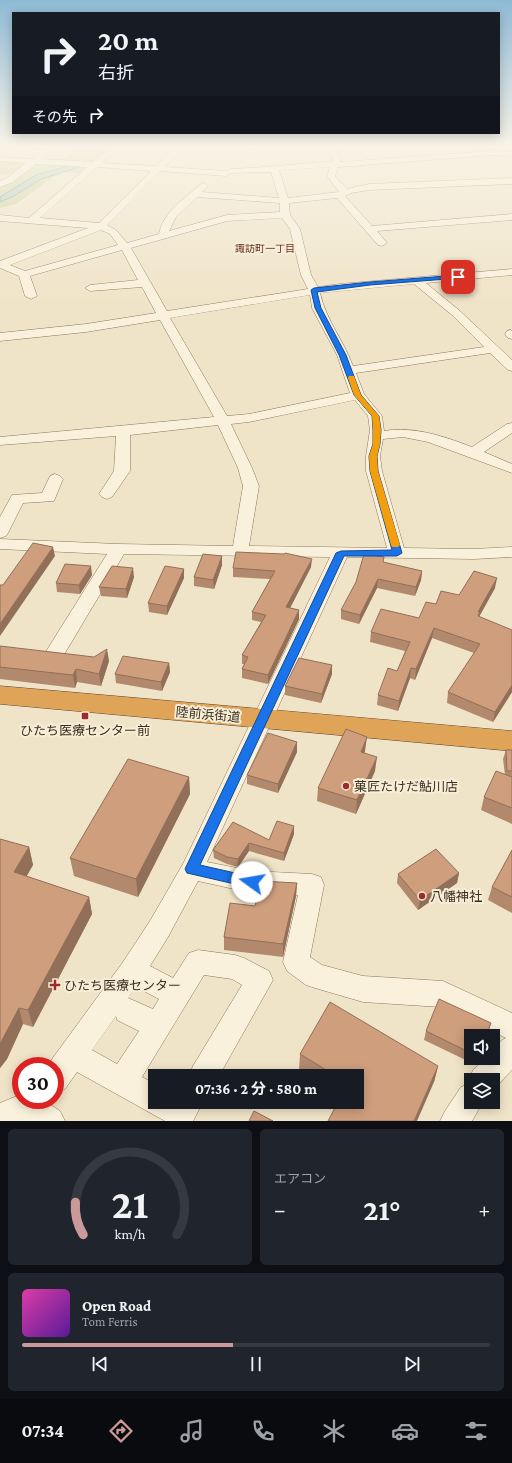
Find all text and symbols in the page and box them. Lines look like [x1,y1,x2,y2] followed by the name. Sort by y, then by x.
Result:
[98,25,158,56] text: 20 m
[32,28,84,80] icon: right
[98,63,134,83] text: 右折
[85,104,107,126] icon: right
[32,109,77,125] text: その先
[235,243,295,254] district label: 諏訪町一丁目
[441,260,475,294] pin
[447,266,469,288] icon: arrive
[175,704,241,725] street label: 陸前浜街道
[80,711,90,721] marker: ひたち医療センター前
[20,723,150,738] place label: ひたち医療センター前
[354,779,458,794] place label: 菓匠たけだ鮎川店
[341,781,351,791] marker: 菓匠たけだ鮎川店
[231,861,273,903] position arrow
[430,889,482,904] place label: 八幡神社
[417,891,427,901] marker: 八幡神社
[64,978,181,993] place label: ひたち医療センター
[49,979,61,991] marker: ひたち医療センター
[464,1029,500,1109] map controls
[464,1029,500,1065] button: sound
[12,1057,64,1109] speed limit sign: 30
[464,1073,500,1109] button: layers
[195,1081,317,1097] text: 07:36 · 2 分 · 580 m
[274,1171,326,1186] text: エアコン
[112,1181,148,1227] text: 21
[363,1193,401,1226] text: 21°
[274,1197,286,1222] text: −
[478,1197,490,1222] text: +
[115,1226,146,1242] text: km/h
[82,1298,151,1314] text: Open Road
[82,1314,137,1329] text: Tom Ferris
[89,1353,111,1375] icon: previous
[245,1353,267,1375] icon: pause
[401,1353,423,1375] icon: next
[107,1417,135,1445] icon: directions
[178,1417,206,1445] icon: music
[249,1417,277,1445] icon: phone
[320,1417,348,1445] icon: climate
[391,1417,419,1445] icon: car
[462,1417,490,1445] icon: filters
[22,1421,64,1441] text: 07:34

